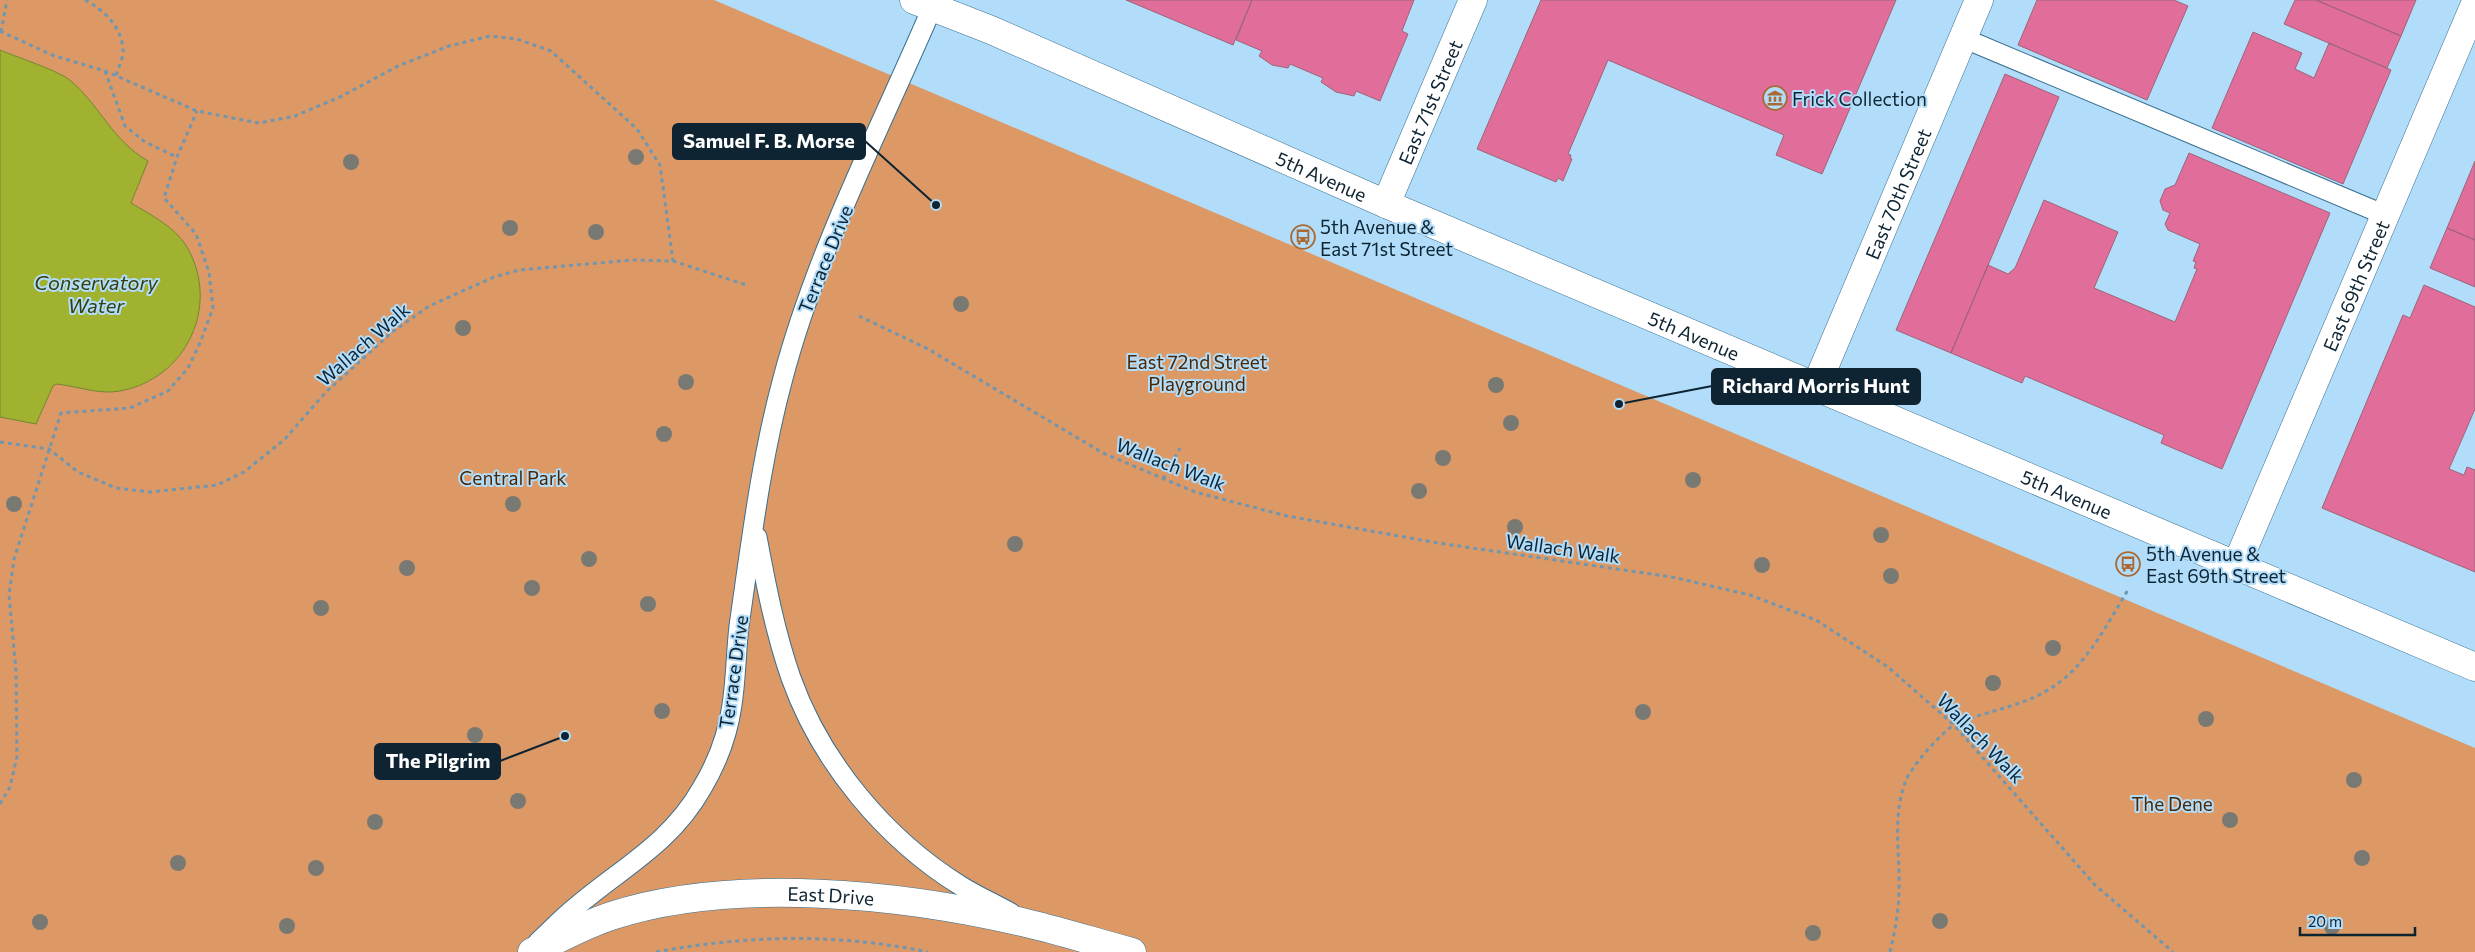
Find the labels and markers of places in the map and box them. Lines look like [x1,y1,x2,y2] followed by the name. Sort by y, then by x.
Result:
[1762,85,1788,111] museum icon: Frick Collection
[1792,87,1927,110] place label: Frick Collection
[673,124,865,159] callout: Samuel F. B. Morse
[1320,215,1453,260] place label: 5th Avenue & East 71st Street
[1290,224,1316,250] bus stop icon: 5th Avenue & East 71st Street
[1712,369,1920,404] callout: Richard Morris Hunt
[2146,542,2286,587] place label: 5th Avenue & East 69th Street
[2115,551,2141,577] bus stop icon: 5th Avenue & East 69th Street
[375,744,500,779] callout: The Pilgrim

